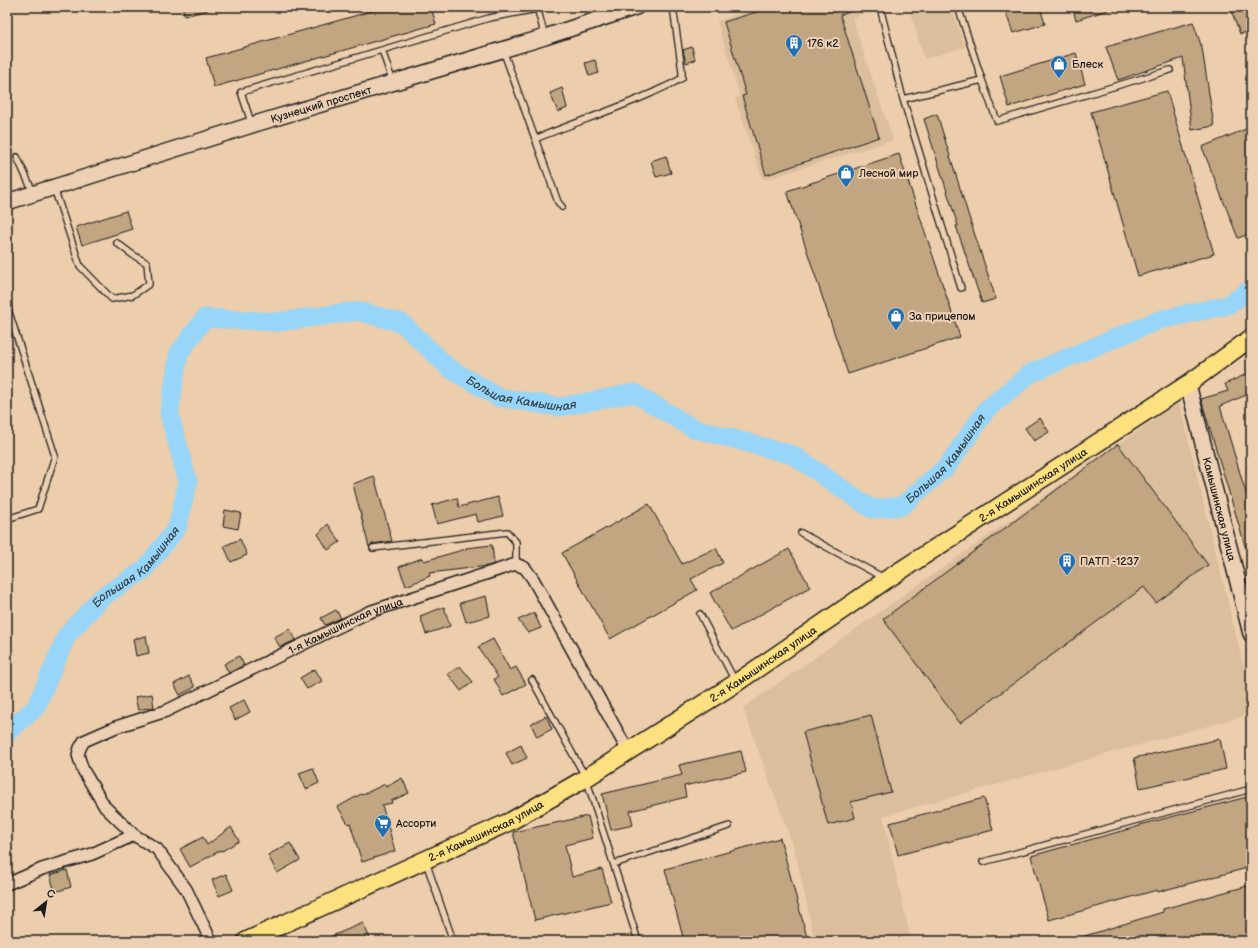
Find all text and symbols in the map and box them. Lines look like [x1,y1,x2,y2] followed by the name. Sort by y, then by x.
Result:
[784,33,804,58] building icon: 176 к2
[807,37,839,50] place label: 176 к2
[1049,54,1069,79] shop icon: Блеск
[1072,58,1103,71] place label: Блеск
[269,83,373,126] street label: Кузнецкий проспект
[836,163,856,188] shop icon: Лесной мир
[858,167,919,180] place label: Лесной мир
[886,306,906,331] shop icon: За прицепом
[909,310,976,323] place label: За прицепом
[463,373,578,415] water label: Большая Камышная
[903,411,989,507] water label: Большая Камышная
[977,445,1090,525] street label: 2-я Камышинская улица
[1200,456,1239,563] street label: Камышинская улица
[89,523,184,611] water label: Большая Камышная
[1057,551,1077,576] building icon: ПАТП -1237
[1080,555,1139,568] place label: ПАТП -1237
[286,595,405,657] street label: 1-я Камышинская улица
[707,623,820,705] street label: 2-я Камышинская улица
[426,797,546,865] street label: 2-я Камышинская улица
[373,813,393,838] supermarket icon: Ассорти
[395,817,436,830] place label: Ассорти
[26,882,66,922] north arrow
[44,886,58,901] text: С

